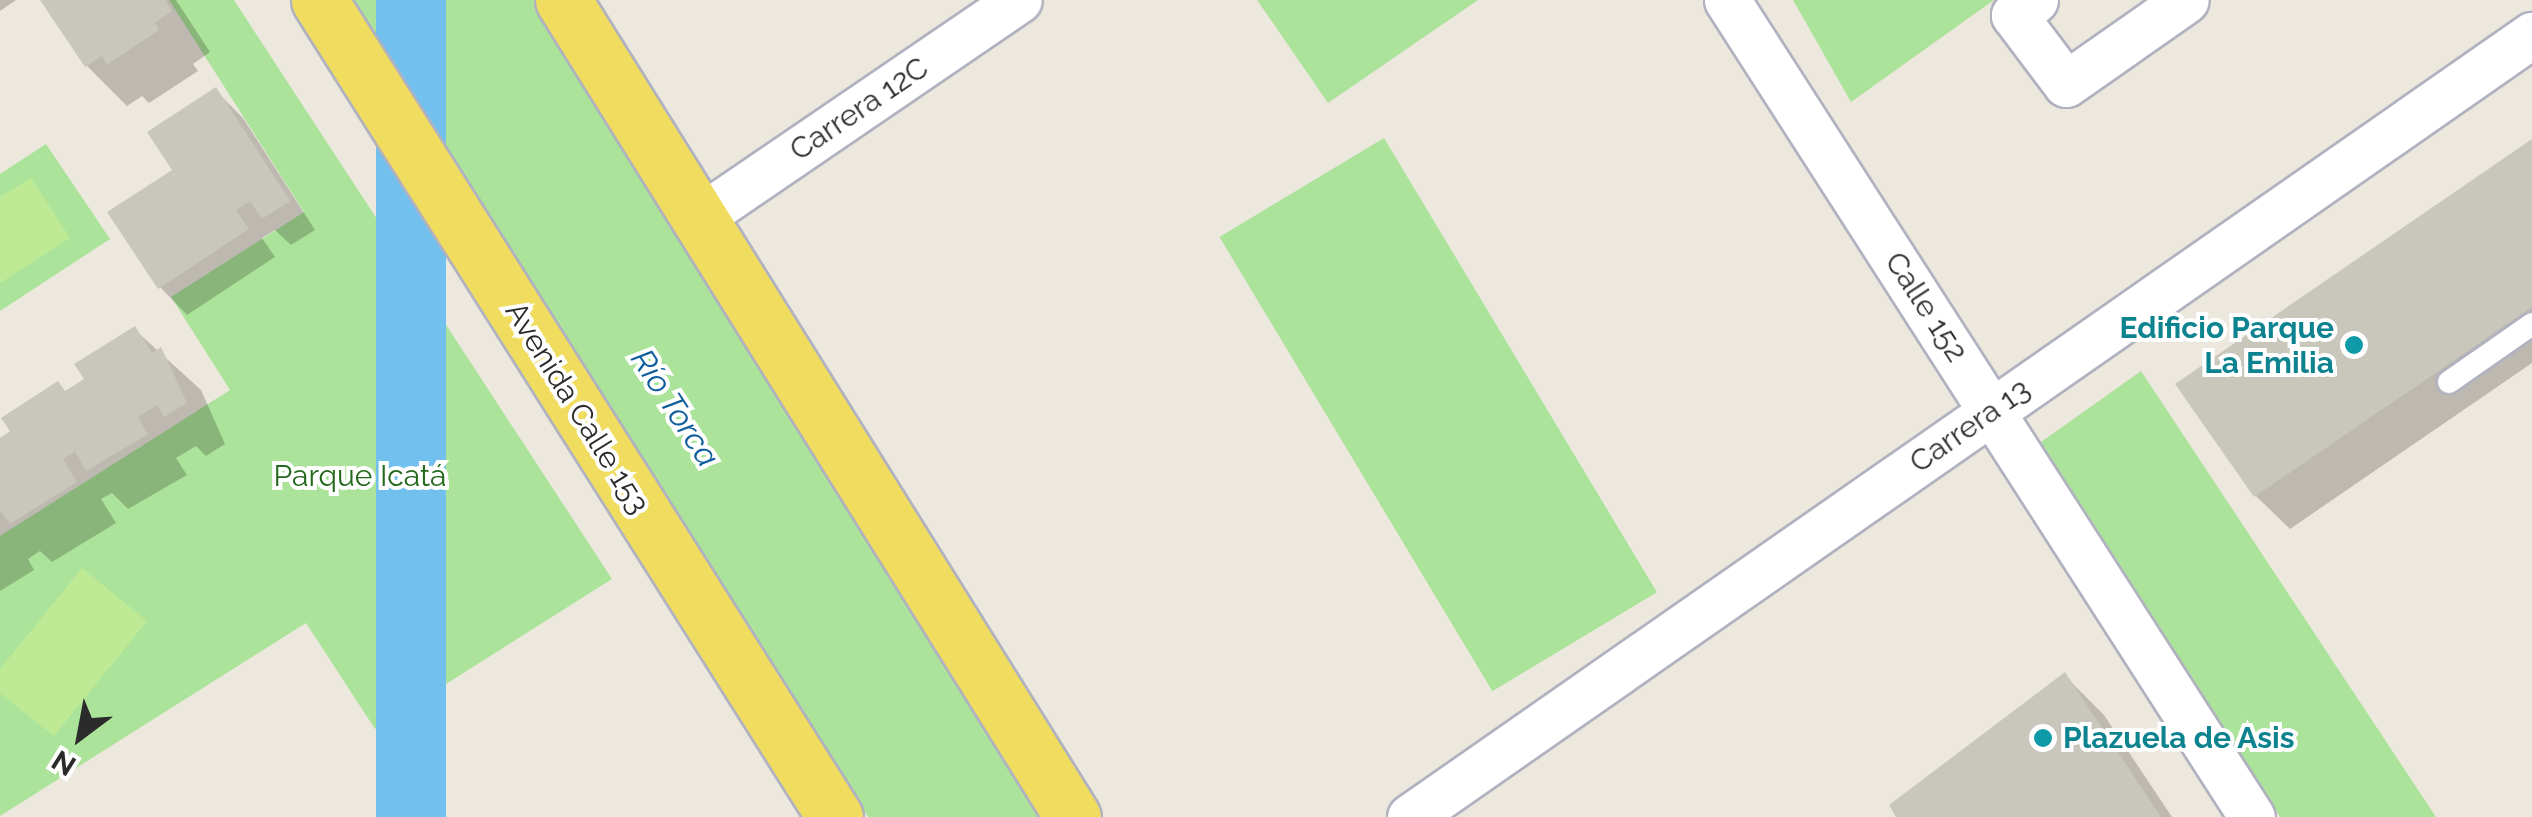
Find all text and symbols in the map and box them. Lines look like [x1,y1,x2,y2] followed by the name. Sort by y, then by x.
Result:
[783,50,935,168] street label: Carrera 12C
[1877,245,1975,369] street label: Calle 152
[497,296,657,520] street label: Avenida Calle 153
[2120,310,2334,380] place label: Edificio Parque La Emilia
[2343,334,2365,356] marker: Edificio Parque La Emilia
[623,342,727,474] water label: Río Torca
[1903,372,2037,480] street label: Carrera 13
[274,458,446,494] park label: Parque Icatá
[30,687,130,787] north arrow
[2063,720,2295,756] place label: Plazuela de Asis
[2032,727,2054,749] marker: Plazuela de Asis
[46,743,82,783] text: N

